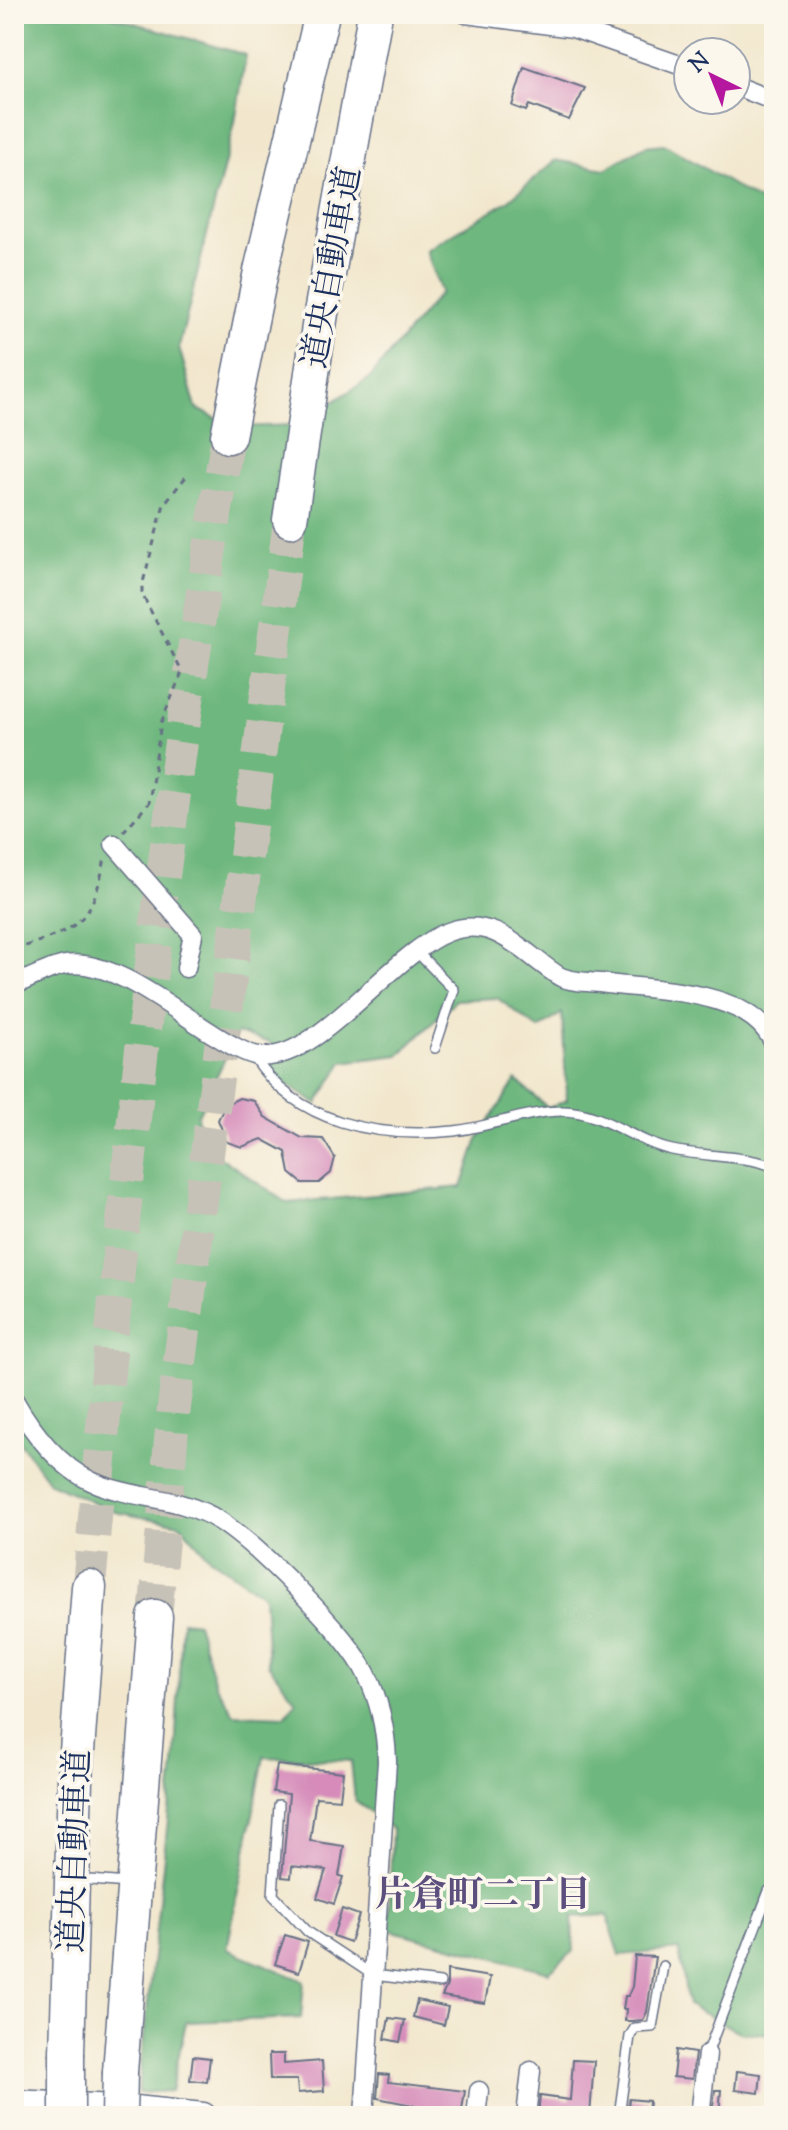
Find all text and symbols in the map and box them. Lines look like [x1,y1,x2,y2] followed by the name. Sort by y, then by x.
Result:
[672,36,752,116] north arrow
[683,46,718,81] text: N
[292,163,375,372] street label: 道央自動車道
[48,1748,105,1954] street label: 道央自動車道
[375,1871,591,1923] district label: 片倉町二丁目

